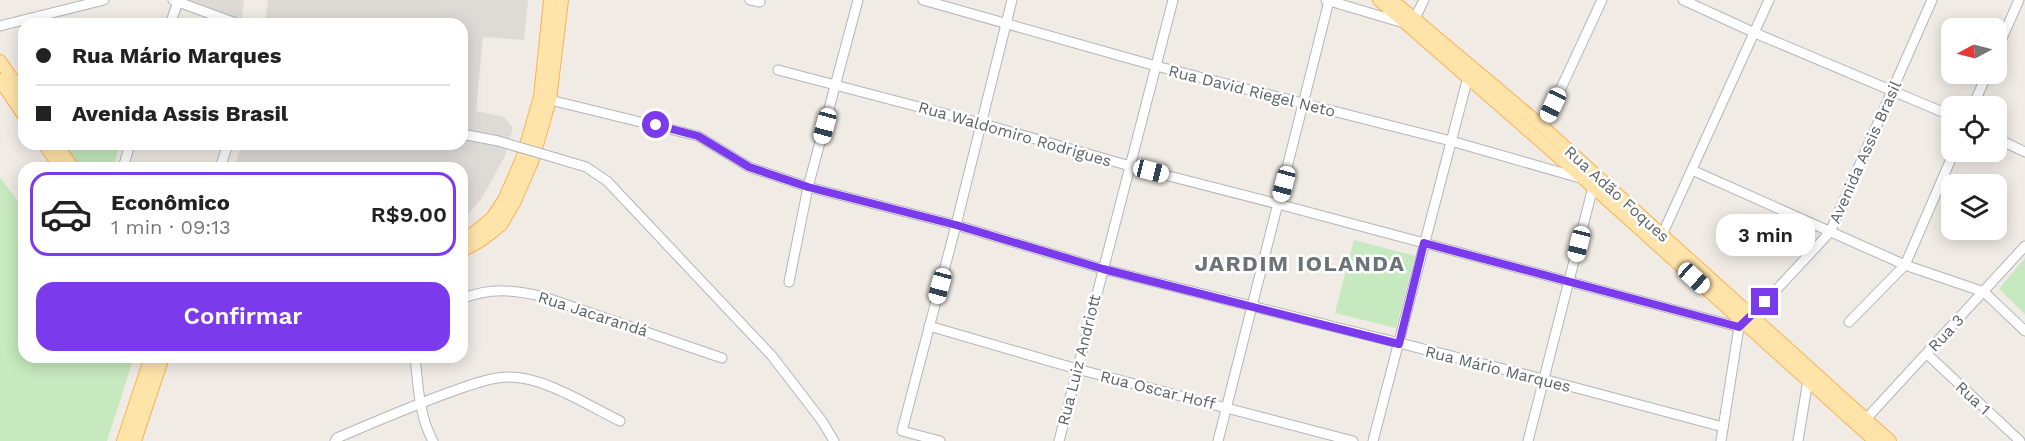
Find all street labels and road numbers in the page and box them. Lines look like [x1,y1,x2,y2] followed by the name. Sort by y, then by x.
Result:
[1167,61,1337,121] street label: Rua David Riegel Neto
[1825,78,1905,226] street label: Avenida Assis Brasil
[916,97,1114,171] street label: Rua Waldomiro Rodrigues
[1561,142,1673,246] street label: Rua Adão Foques
[536,287,650,341] street label: Rua Jacarandá
[1054,292,1105,428] street label: Rua Luiz Andriott
[1924,310,1968,356] street label: Rua 3
[1423,342,1573,396] street label: Rua Mário Marques
[1098,366,1218,414] street label: Rua Oscar Hoff
[1952,377,1994,419] street label: Rua 1

